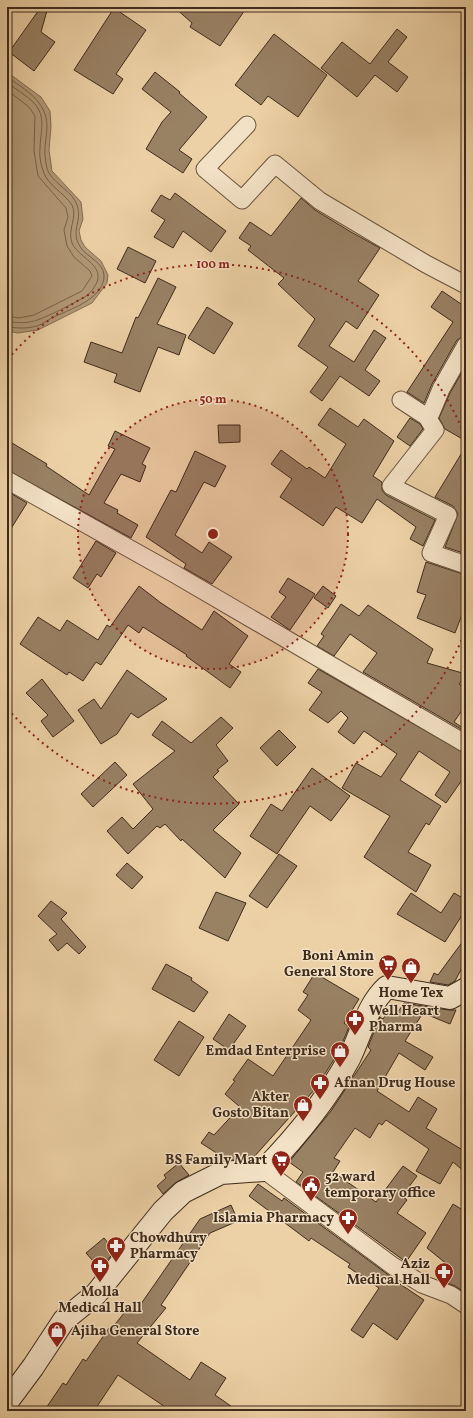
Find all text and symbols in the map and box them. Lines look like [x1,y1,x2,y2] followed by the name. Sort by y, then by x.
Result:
[196,257,230,273] text: 100 m
[199,392,227,408] text: 50 m
[206,527,220,541] centre of rings
[284,947,374,982] place label: Boni Amin General Store
[377,953,399,981] supermarket icon: Boni Amin General Store
[400,956,422,984] shop icon: Home Tex
[379,984,444,1003] place label: Home Tex
[369,1002,439,1037] place label: Well Heart Pharma
[344,1008,366,1036] pharmacy icon: Well Heart Pharma
[329,1040,351,1068] shop icon: Emdad Enterprise
[206,1042,326,1061] place label: Emdad Enterprise
[309,1072,331,1100] pharmacy icon: Afnan Drug House
[334,1074,455,1093] place label: Afnan Drug House
[212,1088,289,1123] place label: Akter Gosto Bitan
[292,1094,314,1122] shop icon: Akter Gosto Bitan
[270,1149,292,1177] supermarket icon: BS Family Mart
[165,1151,267,1170] place label: BS Family Mart
[325,1168,436,1203] place label: 52 ward temporary office
[300,1174,322,1202] public building icon: 52 ward temporary office
[337,1207,359,1235] pharmacy icon: Islamia Pharmacy
[213,1209,334,1228] place label: Islamia Pharmacy
[130,1229,207,1264] place label: Chowdhury Pharmacy
[105,1235,127,1263] pharmacy icon: Chowdhury Pharmacy
[89,1255,111,1283] pharmacy icon: Molla Medical Hall
[347,1255,430,1290] place label: Aziz Medical Hall
[433,1261,455,1289] pharmacy icon: Aziz Medical Hall
[58,1283,142,1318] place label: Molla Medical Hall
[46,1320,68,1348] shop icon: Ajiha General Store
[71,1322,199,1341] place label: Ajiha General Store

